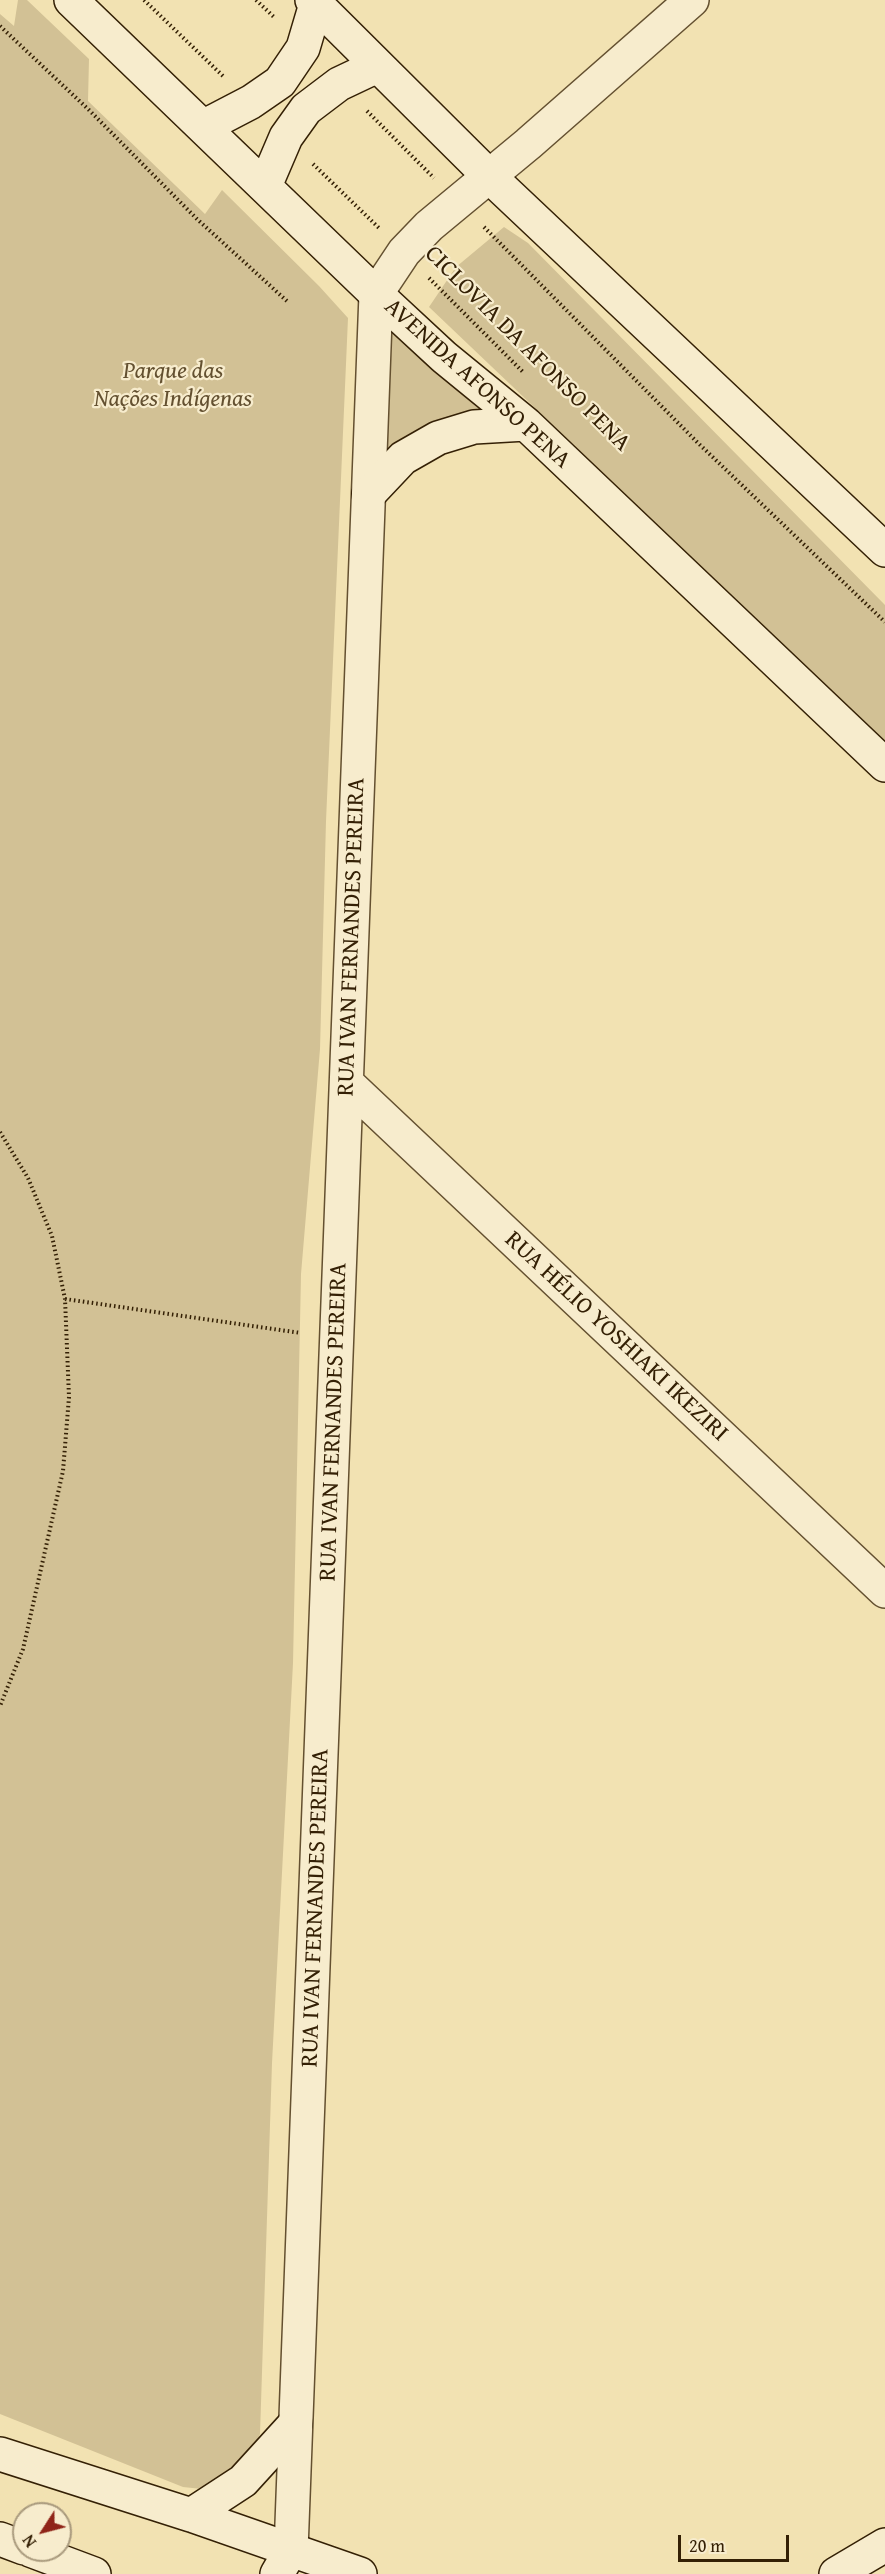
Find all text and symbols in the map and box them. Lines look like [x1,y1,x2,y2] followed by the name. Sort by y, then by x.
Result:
[418,240,636,458] street label: CICLOVIA DA AFONSO PENA
[378,293,576,475] street label: AVENIDA AFONSO PENA
[94,358,252,414] park label: Parque das Nações Indígenas
[332,777,372,1097] street label: RUA IVAN FERNANDES PEREIRA
[498,1226,734,1448] street label: RUA HÉLIO YOSHIAKI IKEZIRI
[314,1262,354,1582] street label: RUA IVAN FERNANDES PEREIRA
[296,1748,336,2068] street label: RUA IVAN FERNANDES PEREIRA
[12,2502,72,2562] north arrow
[681,2523,792,2561] scale bar
[16,2530,42,2553] text: N
[689,2532,725,2559] text: 20 m

